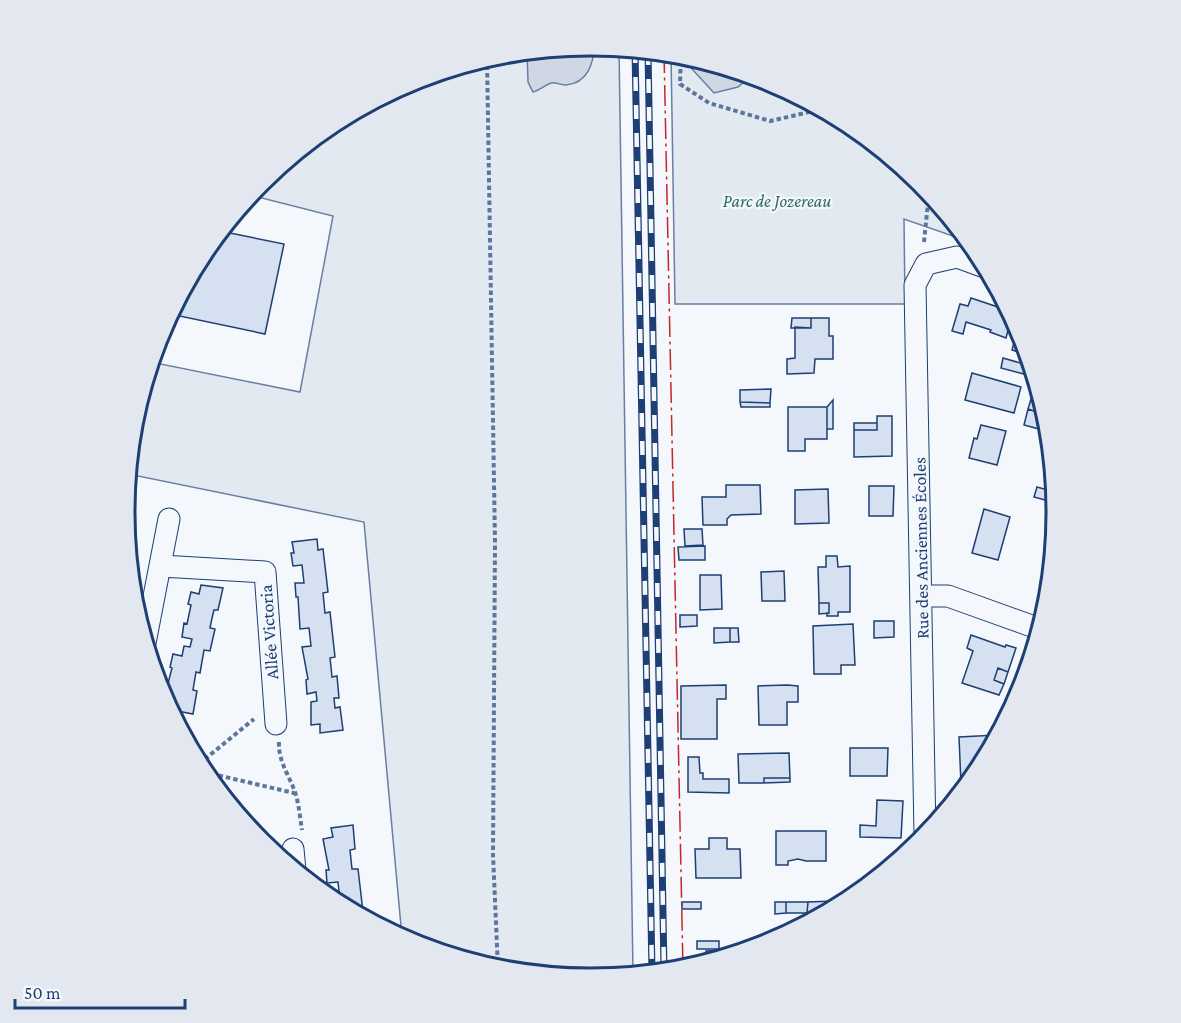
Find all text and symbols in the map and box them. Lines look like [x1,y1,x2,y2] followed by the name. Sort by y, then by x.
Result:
[723,191,831,211] park label: Parc de Jozereau
[909,457,933,639] street label: Rue des Anciennes Écoles
[256,584,282,680] street label: Allée Victoria
[15,972,184,1010] scale bar
[24,983,61,1003] text: 50 m

